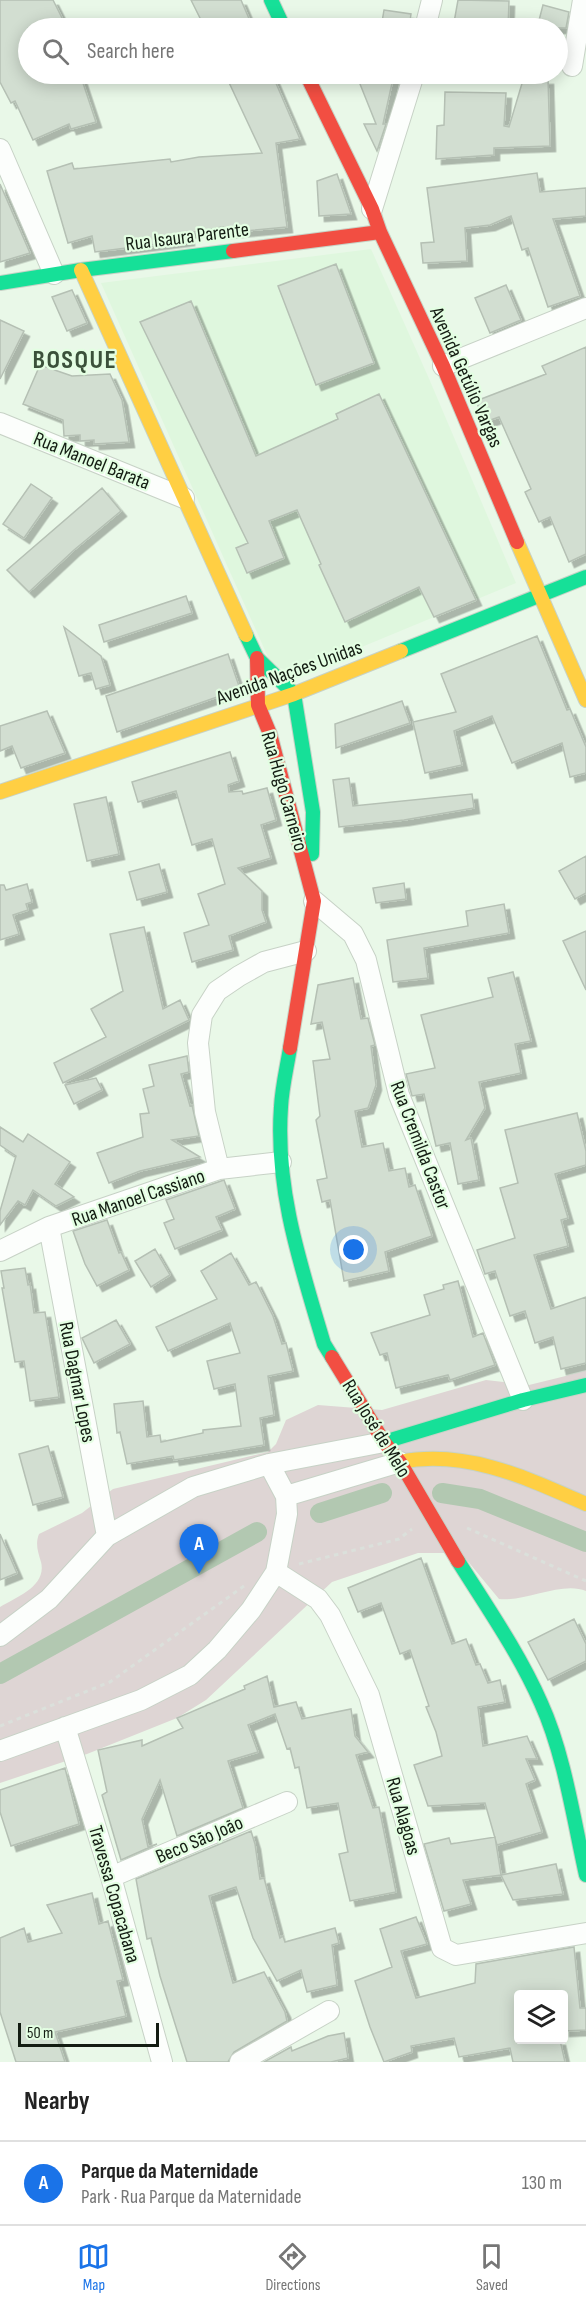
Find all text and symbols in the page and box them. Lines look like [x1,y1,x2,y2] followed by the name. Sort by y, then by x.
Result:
[18,18,568,84] search box
[39,35,72,68] icon: search
[87,38,174,65] text: Search here
[124,218,250,256] street label: Rua Isaura Parente
[424,303,508,451] street label: Avenida Getúlio Vargas
[33,345,117,376] district label: BOSQUE
[30,427,153,495] street label: Rua Manoel Barata
[212,635,366,711] street label: Avenida Nações Unidas
[256,729,313,854] street label: Rua Hugo Carneiro
[385,1078,456,1213] street label: Rua Cremilda Castor
[69,1164,208,1232] street label: Rua Manoel Cassiano
[339,1235,368,1264] your location
[54,1320,100,1445] street label: Rua Dagmar Lopes
[337,1375,416,1482] street label: Rua José de Melo
[180,1524,218,1574] pin: A
[381,1775,426,1858] street label: Rua Alagoas
[152,1811,247,1869] street label: Beco São João
[83,1823,145,1966] street label: Travessa Copacabana
[514,1990,568,2044] map controls
[514,1990,568,2044] button: layers
[18,2020,159,2048] scale bar
[27,2024,53,2043] text: 50 m
[24,2086,90,2117] text: Nearby
[81,2158,258,2185] text: Parque da Maternidade
[39,2171,48,2195] text: A
[522,2171,562,2195] text: 130 m
[81,2185,302,2209] text: Park · Rua Parque da Maternidade
[77,2240,110,2295] tab: Map
[265,2240,320,2295] tab: Directions
[475,2240,508,2295] tab: Saved

